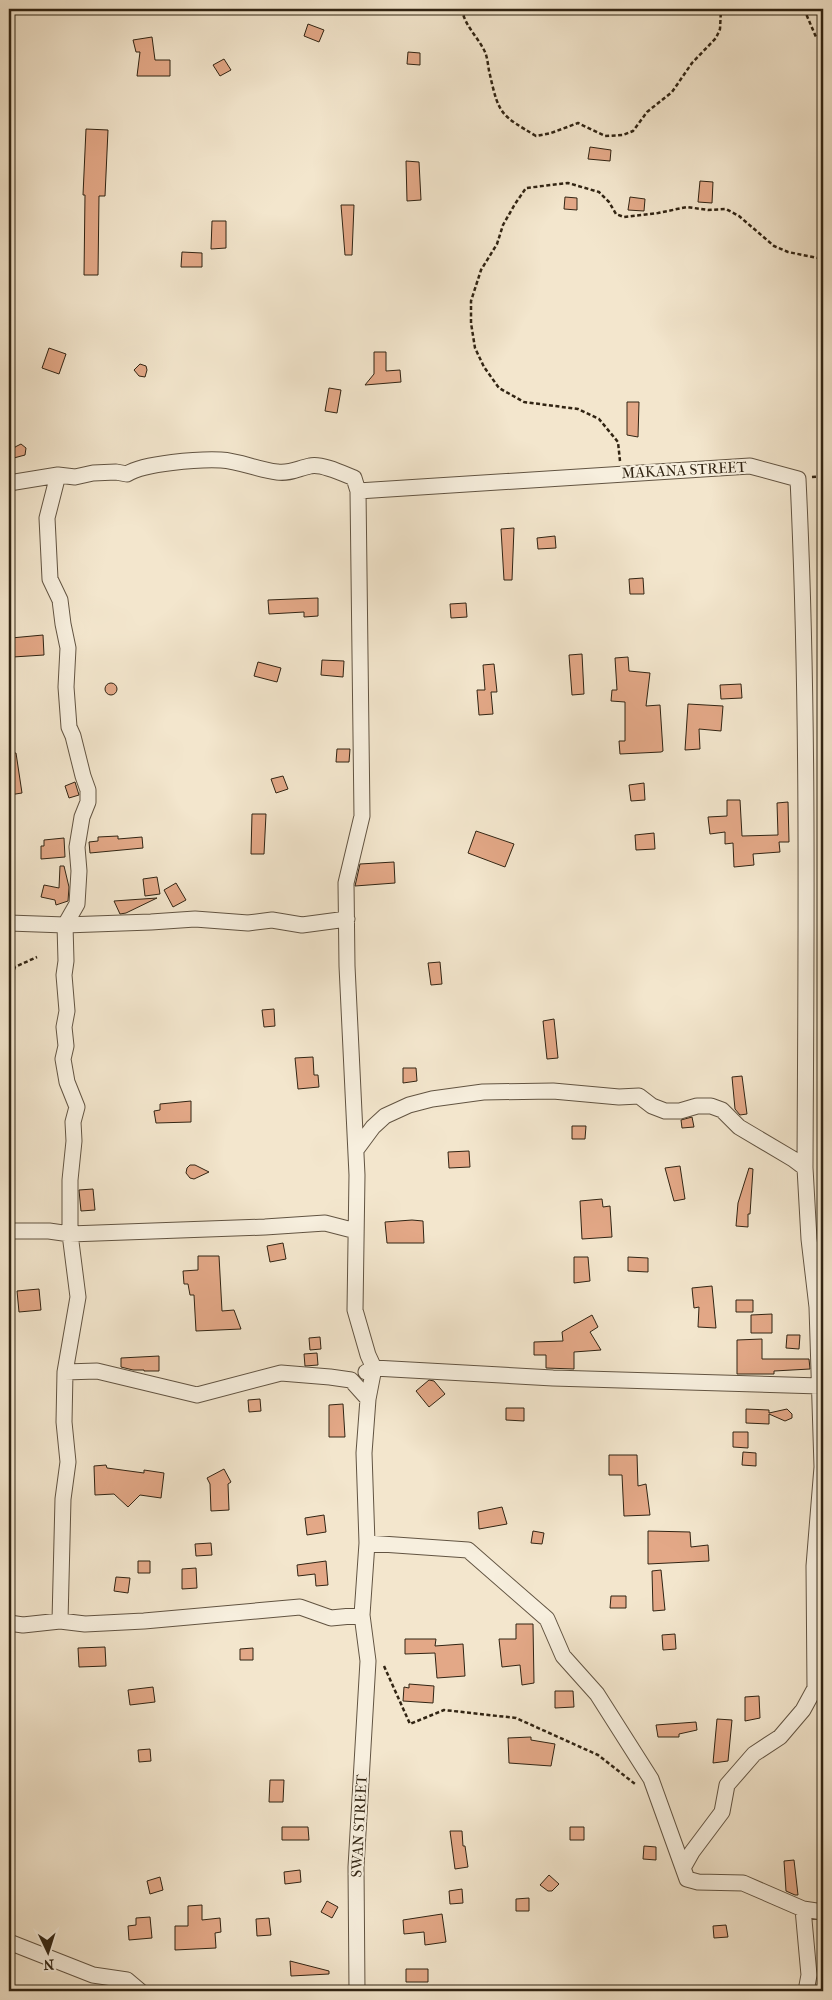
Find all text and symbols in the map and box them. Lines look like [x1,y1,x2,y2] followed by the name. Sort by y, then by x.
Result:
[621,458,748,482] street label: MAKANA STREET
[347,1773,371,1878] street label: SWAN STREET
[22,1928,72,1978] north arrow
[43,1956,55,1973] text: N

